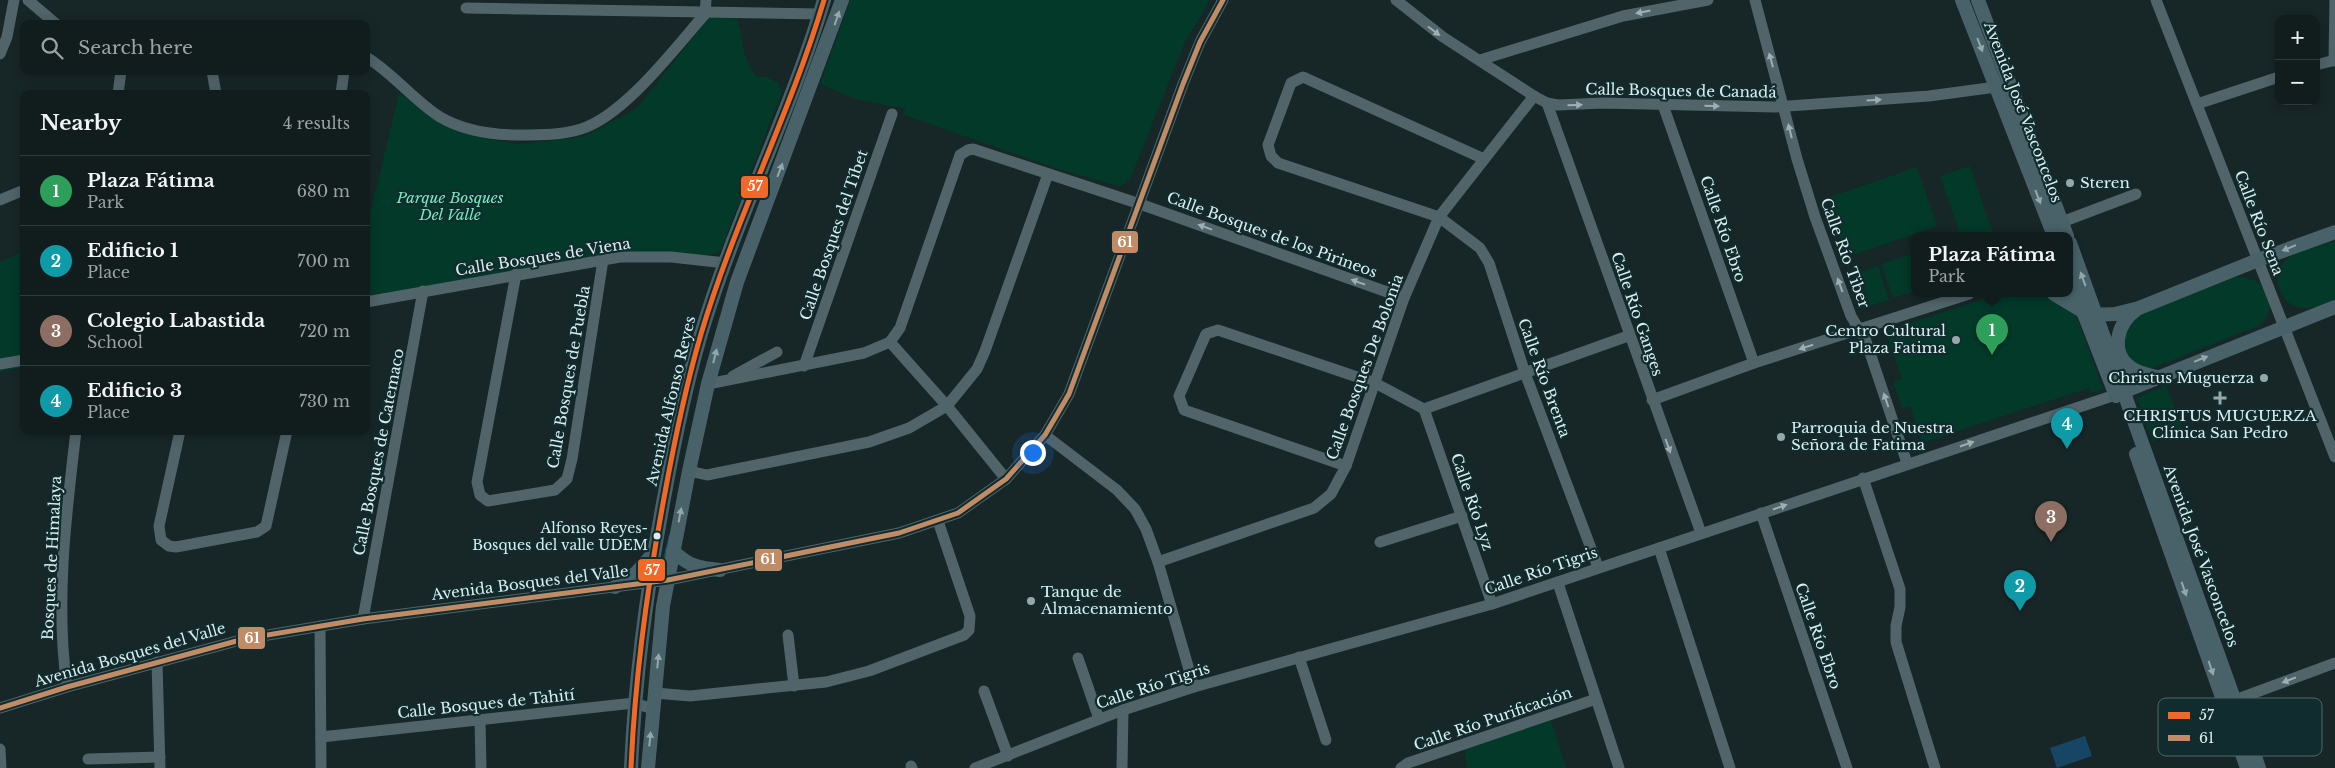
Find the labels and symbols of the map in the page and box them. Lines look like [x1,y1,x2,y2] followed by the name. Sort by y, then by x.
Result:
[1635,8,1651,16] one-way arrow
[834,10,841,25] one-way arrow
[1980,18,2067,205] street label: Avenida José Vasconcelos
[1427,25,1440,36] one-way arrow
[1976,38,1984,53] one-way arrow
[1767,52,1775,67] one-way arrow
[1585,79,1777,102] street label: Calle Bosques de Canadá
[1866,96,1882,104] one-way arrow
[1567,100,1583,108] one-way arrow
[1704,102,1720,110] one-way arrow
[1786,123,1794,138] one-way arrow
[795,147,872,323] street label: Calle Bosques del Tíbet
[776,162,784,177] one-way arrow
[2231,168,2288,279] street label: Calle Río Sena
[1696,173,1751,285] street label: Calle Río Ebro
[2080,173,2130,192] place label: Steren
[740,175,769,199] line badge: 57
[747,177,764,195] text: 57
[2064,177,2076,189] marker: Steren
[396,188,504,224] park label: Parque Bosques Del Valle
[1164,188,1380,282] street label: Calle Bosques de los Pirineos
[2035,190,2043,204] one-way arrow
[1817,195,1874,311] street label: Calle Río Tiber
[1197,223,1212,231] one-way arrow
[1111,230,1139,254] line badge: 61
[454,233,633,280] street label: Calle Bosques de Viena
[1117,233,1133,251] text: 61
[2281,244,2296,252] one-way arrow
[1607,249,1668,379] street label: Calle Río Ganges
[1322,271,1407,462] street label: Calle Bosques De Bolonia
[2079,272,2086,287] one-way arrow
[1350,278,1365,286] one-way arrow
[1836,278,1843,293] one-way arrow
[543,283,594,470] street label: Calle Bosques de Puebla
[641,314,699,489] street label: Avenida Alfonso Reyes
[1976,314,2008,355] pin: 1
[1514,316,1575,441] street label: Calle Río Brenta
[1825,321,1947,357] place label: Centro Cultural Plaza Fatima
[1950,334,1962,346] marker: Centro Cultural Plaza Fatima
[1799,343,1814,351] one-way arrow
[349,347,408,557] street label: Calle Bosques de Catemaco
[711,349,719,364] one-way arrow
[2194,355,2209,363] one-way arrow
[2108,368,2255,387] place label: Christus Muguerza
[2258,372,2270,384] marker: Christus Muguerza
[2213,391,2227,405] marker: CHRISTUS MUGUERZA Clínica San Pedro
[1882,393,1889,408] one-way arrow
[2123,406,2317,442] place label: CHRISTUS MUGUERZA Clínica San Pedro
[2051,408,2083,449] pin: 4
[1791,418,1954,454] place label: Parroquia de Nuestra Señora de Fatima
[1775,431,1787,443] marker: Parroquia de Nuestra Señora de Fatima
[1664,439,1672,454] one-way arrow
[1020,440,1046,466] your location
[1960,440,1975,448] one-way arrow
[1447,451,1498,553] street label: Calle Río Lyz
[2159,461,2243,650] street label: Avenida José Vasconcelos
[38,475,65,641] street label: Bosques de Himalaya
[2035,501,2067,542] pin: 3
[1773,502,1788,510] one-way arrow
[676,507,684,522] one-way arrow
[472,519,648,554] place label: Alfonso Reyes- Bosques del valle UDEM
[652,531,662,541] marker: Alfonso Reyes- Bosques del valle UDEM
[1482,542,1600,599] street label: Calle Río Tigris
[754,548,783,572] line badge: 61
[760,550,776,568] text: 61
[637,558,666,582] line badge: 57
[429,561,629,604] street label: Avenida Bosques del Valle
[644,561,661,579] text: 57
[2004,570,2036,611] pin: 2
[1791,580,1846,692] street label: Calle Río Ebro
[1040,582,1173,618] place label: Tanque de Almacenamiento
[2180,582,2188,597] one-way arrow
[1025,595,1037,607] marker: Tanque de Almacenamiento
[31,618,228,691] street label: Avenida Bosques del Valle
[237,626,266,650] line badge: 61
[244,629,260,647] text: 61
[654,652,662,668] one-way arrow
[1094,658,1212,713] street label: Calle Río Tigris
[2207,661,2215,676] one-way arrow
[2282,677,2297,684] one-way arrow
[1411,683,1574,755] street label: Calle Río Purificación
[396,685,576,722] street label: Calle Bosques de Tahití
[2158,698,2322,756] legend
[2199,706,2215,724] text: 57
[2199,729,2214,747] text: 61
[646,730,654,746] one-way arrow

